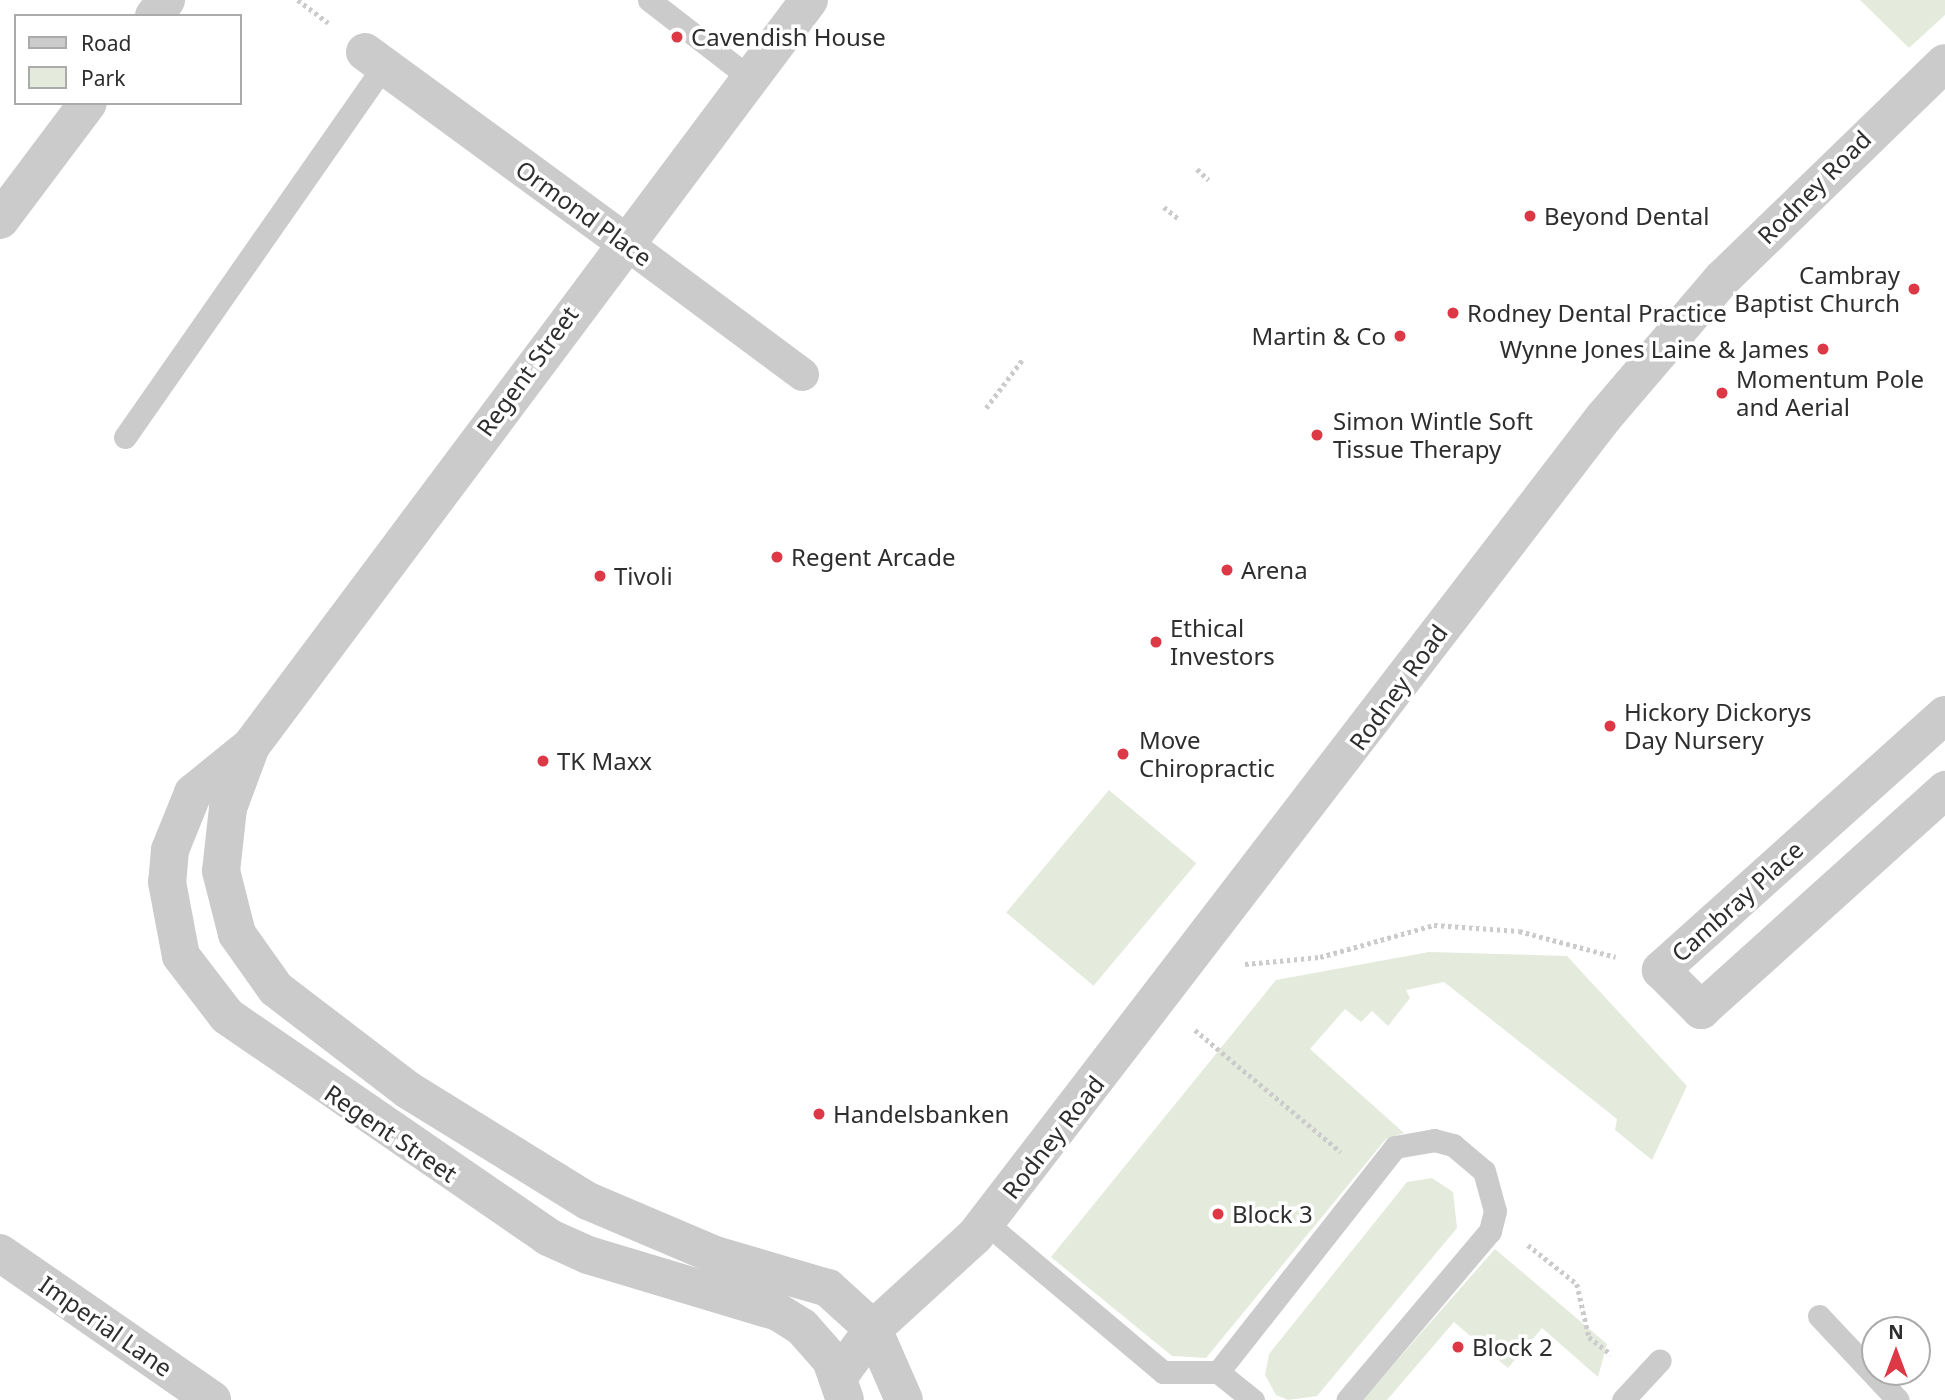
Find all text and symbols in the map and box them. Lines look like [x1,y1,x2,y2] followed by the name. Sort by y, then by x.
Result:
[14,14,242,105] legend
[691,23,886,51] place label: Cavendish House
[81,29,131,57] text: Road
[669,29,685,45] marker: Cavendish House
[81,64,125,92] text: Park
[1751,124,1877,250] street label: Rodney Road
[511,154,657,272] street label: Ormond Place
[1544,202,1709,230] place label: Beyond Dental
[1522,208,1538,224] marker: Beyond Dental
[1734,261,1900,317] place label: Cambray Baptist Church
[1906,281,1922,297] marker: Cambray Baptist Church
[1467,299,1727,327] place label: Rodney Dental Practice
[470,300,584,442] street label: Regent Street
[1445,305,1461,321] marker: Rodney Dental Practice
[1251,322,1386,350] place label: Martin & Co
[1392,328,1408,344] marker: Martin & Co
[1500,335,1809,363] place label: Wynne Jones Laine & James
[1815,341,1831,357] marker: Wynne Jones Laine & James
[1736,365,1924,421] place label: Momentum Pole and Aerial
[1714,385,1730,401] marker: Momentum Pole and Aerial
[1333,407,1533,463] place label: Simon Wintle Soft Tissue Therapy
[1307,425,1327,445] marker: Simon Wintle Soft Tissue Therapy
[791,543,956,571] place label: Regent Arcade
[769,549,785,565] marker: Regent Arcade
[1241,556,1308,584] place label: Arena
[614,562,673,590] place label: Tivoli
[1219,562,1235,578] marker: Arena
[592,568,608,584] marker: Tivoli
[1170,614,1275,670] place label: Ethical Investors
[1343,619,1453,755] street label: Rodney Road
[1148,634,1164,650] marker: Ethical Investors
[1624,698,1811,754] place label: Hickory Dickorys Day Nursery
[1602,718,1618,734] marker: Hickory Dickorys Day Nursery
[1139,726,1275,782] place label: Move Chiropractic
[1113,744,1133,764] marker: Move Chiropractic
[557,747,652,775] place label: TK Maxx
[535,753,551,769] marker: TK Maxx
[1666,835,1808,967] street label: Cambray Place
[996,1070,1110,1204] street label: Rodney Road
[319,1078,463,1188] street label: Regent Street
[833,1100,1009,1128] place label: Handelsbanken
[811,1106,827,1122] marker: Handelsbanken
[1232,1200,1313,1228] place label: Block 3
[1210,1206,1226,1222] marker: Block 3
[34,1270,178,1382] street label: Imperial Lane
[1861,1316,1931,1386] north arrow
[1888,1319,1904,1345] text: N
[1472,1333,1553,1361] place label: Block 2
[1450,1339,1466,1355] marker: Block 2

